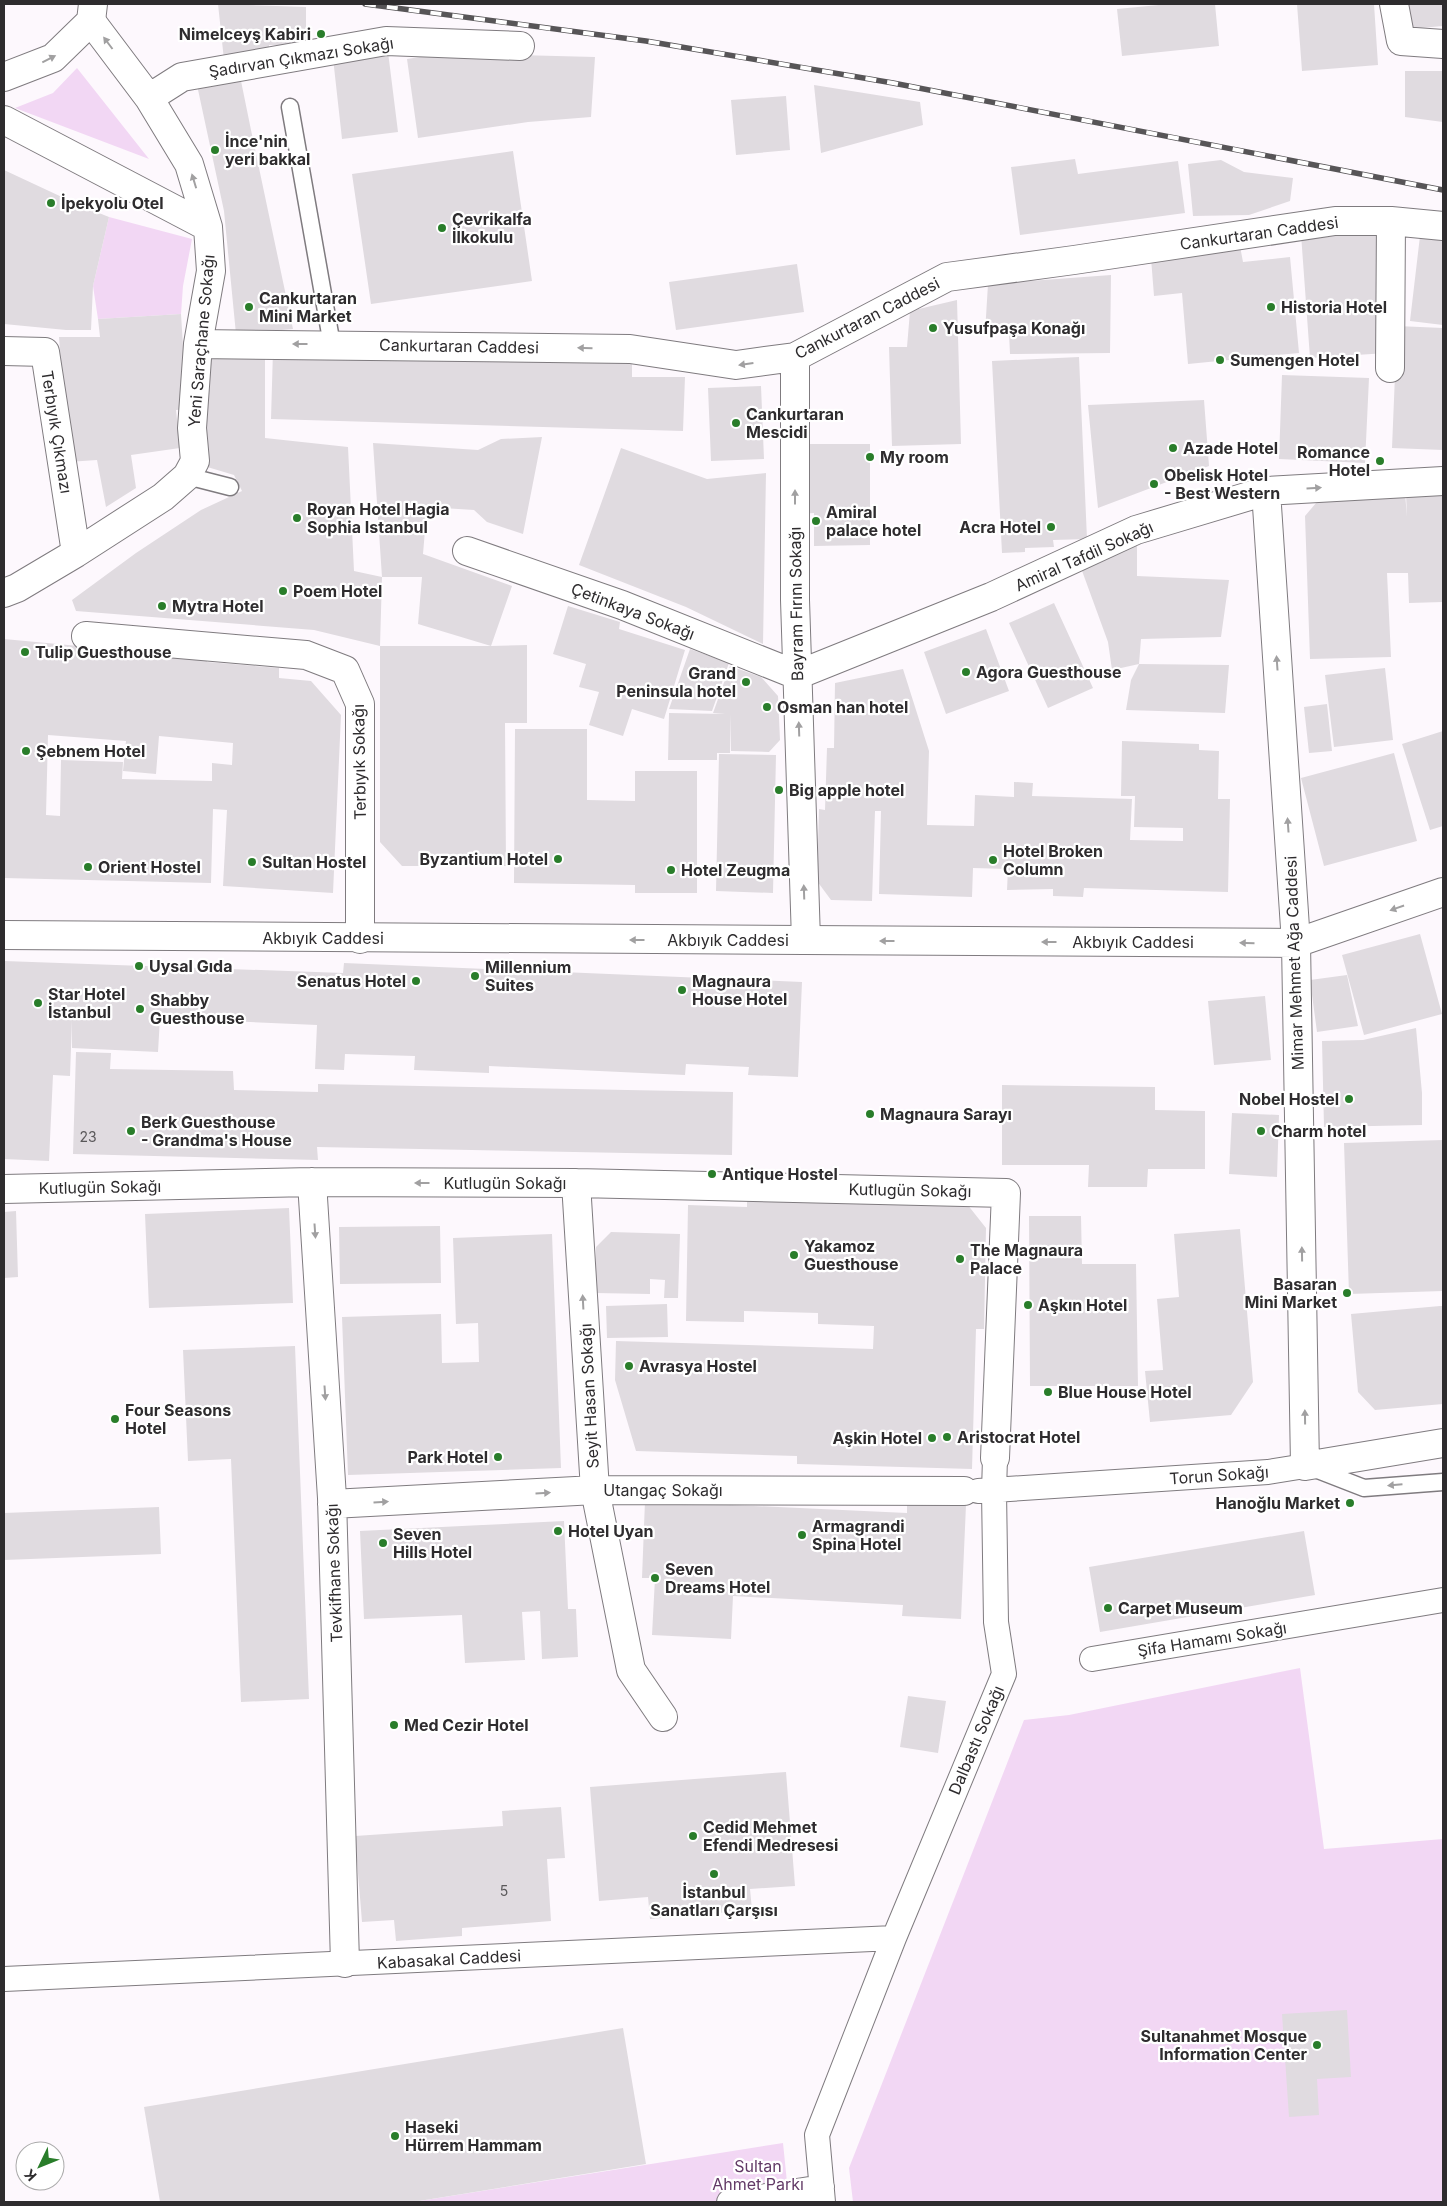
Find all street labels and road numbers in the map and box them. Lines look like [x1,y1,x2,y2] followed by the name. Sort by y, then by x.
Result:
[207,33,395,81] street label: Şadırvan Çıkmazı Sokağı
[1178,212,1340,254] street label: Cankurtaran Caddesi
[183,254,219,428] street label: Yeni Saraçhane Sokağı
[791,273,943,363] street label: Cankurtaran Caddesi
[379,335,539,357] street label: Cankurtaran Caddesi
[37,369,77,495] street label: Terbıyık Çıkmazı
[1012,517,1156,595] street label: Amiral Tafdil Sokağı
[785,527,807,681] street label: Bayram Fırını Sokağı
[568,578,698,644] street label: Çetinkaya Sokağı
[348,704,370,820] street label: Terbıyık Sokağı
[1280,856,1308,1070] street label: Mimar Mehmet Ağa Caddesi
[262,928,384,948] street label: Akbıyık Caddesi
[667,930,789,950] street label: Akbıyık Caddesi
[1072,932,1194,952] street label: Akbıyık Caddesi
[444,1173,566,1193] street label: Kutlugün Sokağı
[38,1176,162,1198] street label: Kutlugün Sokağı
[848,1179,972,1201] street label: Kutlugün Sokağı
[575,1323,603,1469] street label: Seyit Hasan Sokağı
[1169,1462,1269,1488] street label: Torun Sokağı
[603,1480,723,1500] street label: Utangaç Sokağı
[322,1503,346,1643] street label: Tevkifhane Sokağı
[1136,1617,1288,1661] street label: Şifa Hamamı Sokağı
[944,1682,1008,1798] street label: Dalbastı Sokağı
[376,1945,522,1973] street label: Kabasakal Caddesi

